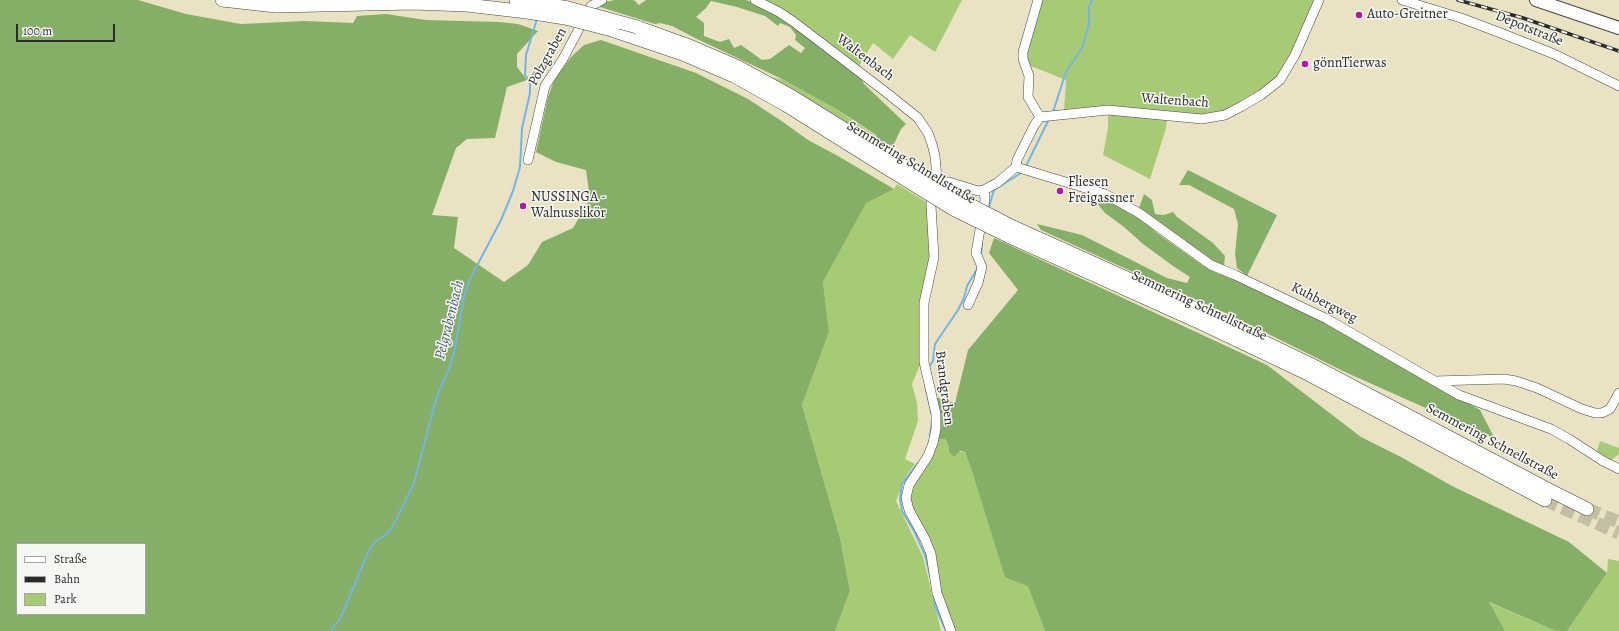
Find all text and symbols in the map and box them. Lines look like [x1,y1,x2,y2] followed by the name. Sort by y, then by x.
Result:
[1367,7,1448,23] place label: Auto-Greitner
[1493,8,1565,50] street label: Depotstraße
[1354,10,1364,20] marker: Auto-Greitner
[18,16,117,42] scale bar
[23,23,52,39] text: 100 m
[525,25,571,89] street label: Pölzgraben
[833,31,897,85] street label: Waltenbach
[1313,56,1387,72] place label: gönnTierwas
[1300,59,1310,69] marker: gönnTierwas
[1141,90,1209,112] street label: Waltenbach
[843,118,979,208] street label: Semmering Schnellstraße
[1068,175,1134,208] place label: Fliesen Freigassner
[1055,186,1065,196] marker: Fliesen Freigassner
[531,190,606,222] place label: NUSSINGA - Walnusslikör
[518,201,528,211] marker: NUSSINGA - Walnusslikör
[1129,267,1269,345] street label: Semmering Schnellstraße
[431,279,469,361] water label: Pelgrabenbach
[1288,279,1360,327] street label: Kuhbergweg
[931,350,957,426] street label: Brandgraben
[1423,400,1561,484] street label: Semmering Schnellstraße
[16,543,146,615] legend
[54,551,87,567] text: Straße
[54,571,80,587] text: Bahn
[54,591,77,607] text: Park

